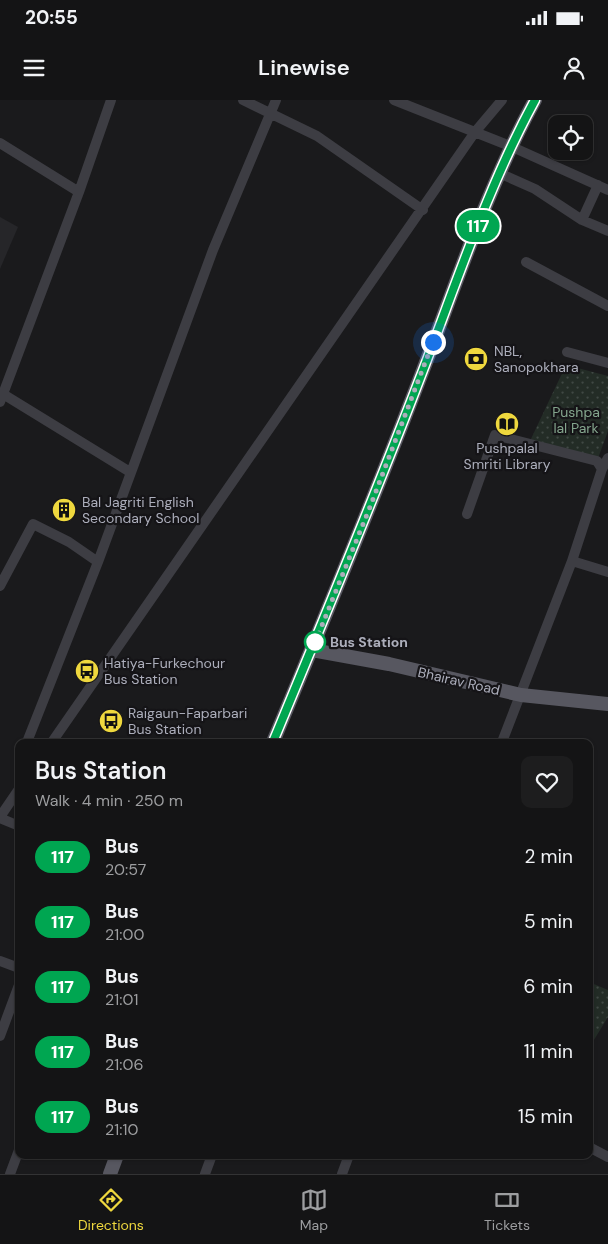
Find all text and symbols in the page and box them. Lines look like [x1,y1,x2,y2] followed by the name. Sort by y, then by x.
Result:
[25,5,78,30] text: 20:55
[258,53,350,82] text: Linewise
[20,54,48,82] icon: menu
[560,54,588,82] icon: person
[548,115,593,160] map controls
[548,115,593,160] button: locate
[449,210,507,242] line badge: 117
[467,214,489,238] text: 117
[421,330,446,355] your location
[494,342,579,376] place label: NBL, Sanopokhara
[463,346,489,372] bank icon: NBL, Sanopokhara
[552,403,600,437] park label: Pushpa lal Park
[494,411,520,437] library icon: Pushpalal Smriti Library
[464,439,551,473] place label: Pushpalal Smriti Library
[82,493,199,527] place label: Bal Jagriti English Secondary School
[51,497,77,523] building icon: Bal Jagriti English Secondary School
[304,631,326,653] marker: Bus Station
[330,633,408,651] place label: Bus Station
[104,654,225,688] place label: Hatiya-Furkechour Bus Station
[74,658,100,684] bus stop icon: Hatiya-Furkechour Bus Station
[416,663,502,699] street label: Bhairav Road
[128,704,247,738] place label: Raigaun-Faparbari Bus Station
[98,708,124,734] bus stop icon: Raigaun-Faparbari Bus Station
[35,755,166,786] text: Bus Station
[521,756,573,808] button: heart
[35,790,183,811] text: Walk · 4 min · 250 m
[105,834,139,859] text: Bus
[525,844,573,869] text: 2 min
[51,845,74,869] text: 117
[105,859,146,880] text: 20:57
[105,899,139,924] text: Bus
[524,909,573,934] text: 5 min
[51,910,74,934] text: 117
[105,924,144,945] text: 21:00
[105,964,139,989] text: Bus
[524,974,573,999] text: 6 min
[51,975,74,999] text: 117
[105,989,138,1010] text: 21:01
[105,1029,139,1054] text: Bus
[524,1039,573,1064] text: 11 min
[51,1040,74,1064] text: 117
[105,1054,143,1075] text: 21:06
[105,1094,139,1119] text: Bus
[518,1104,573,1129] text: 15 min
[51,1105,74,1129] text: 117
[105,1119,138,1140] text: 21:10
[78,1186,144,1234] tab: Directions
[300,1186,328,1234] tab: Map
[484,1186,530,1234] tab: Tickets

